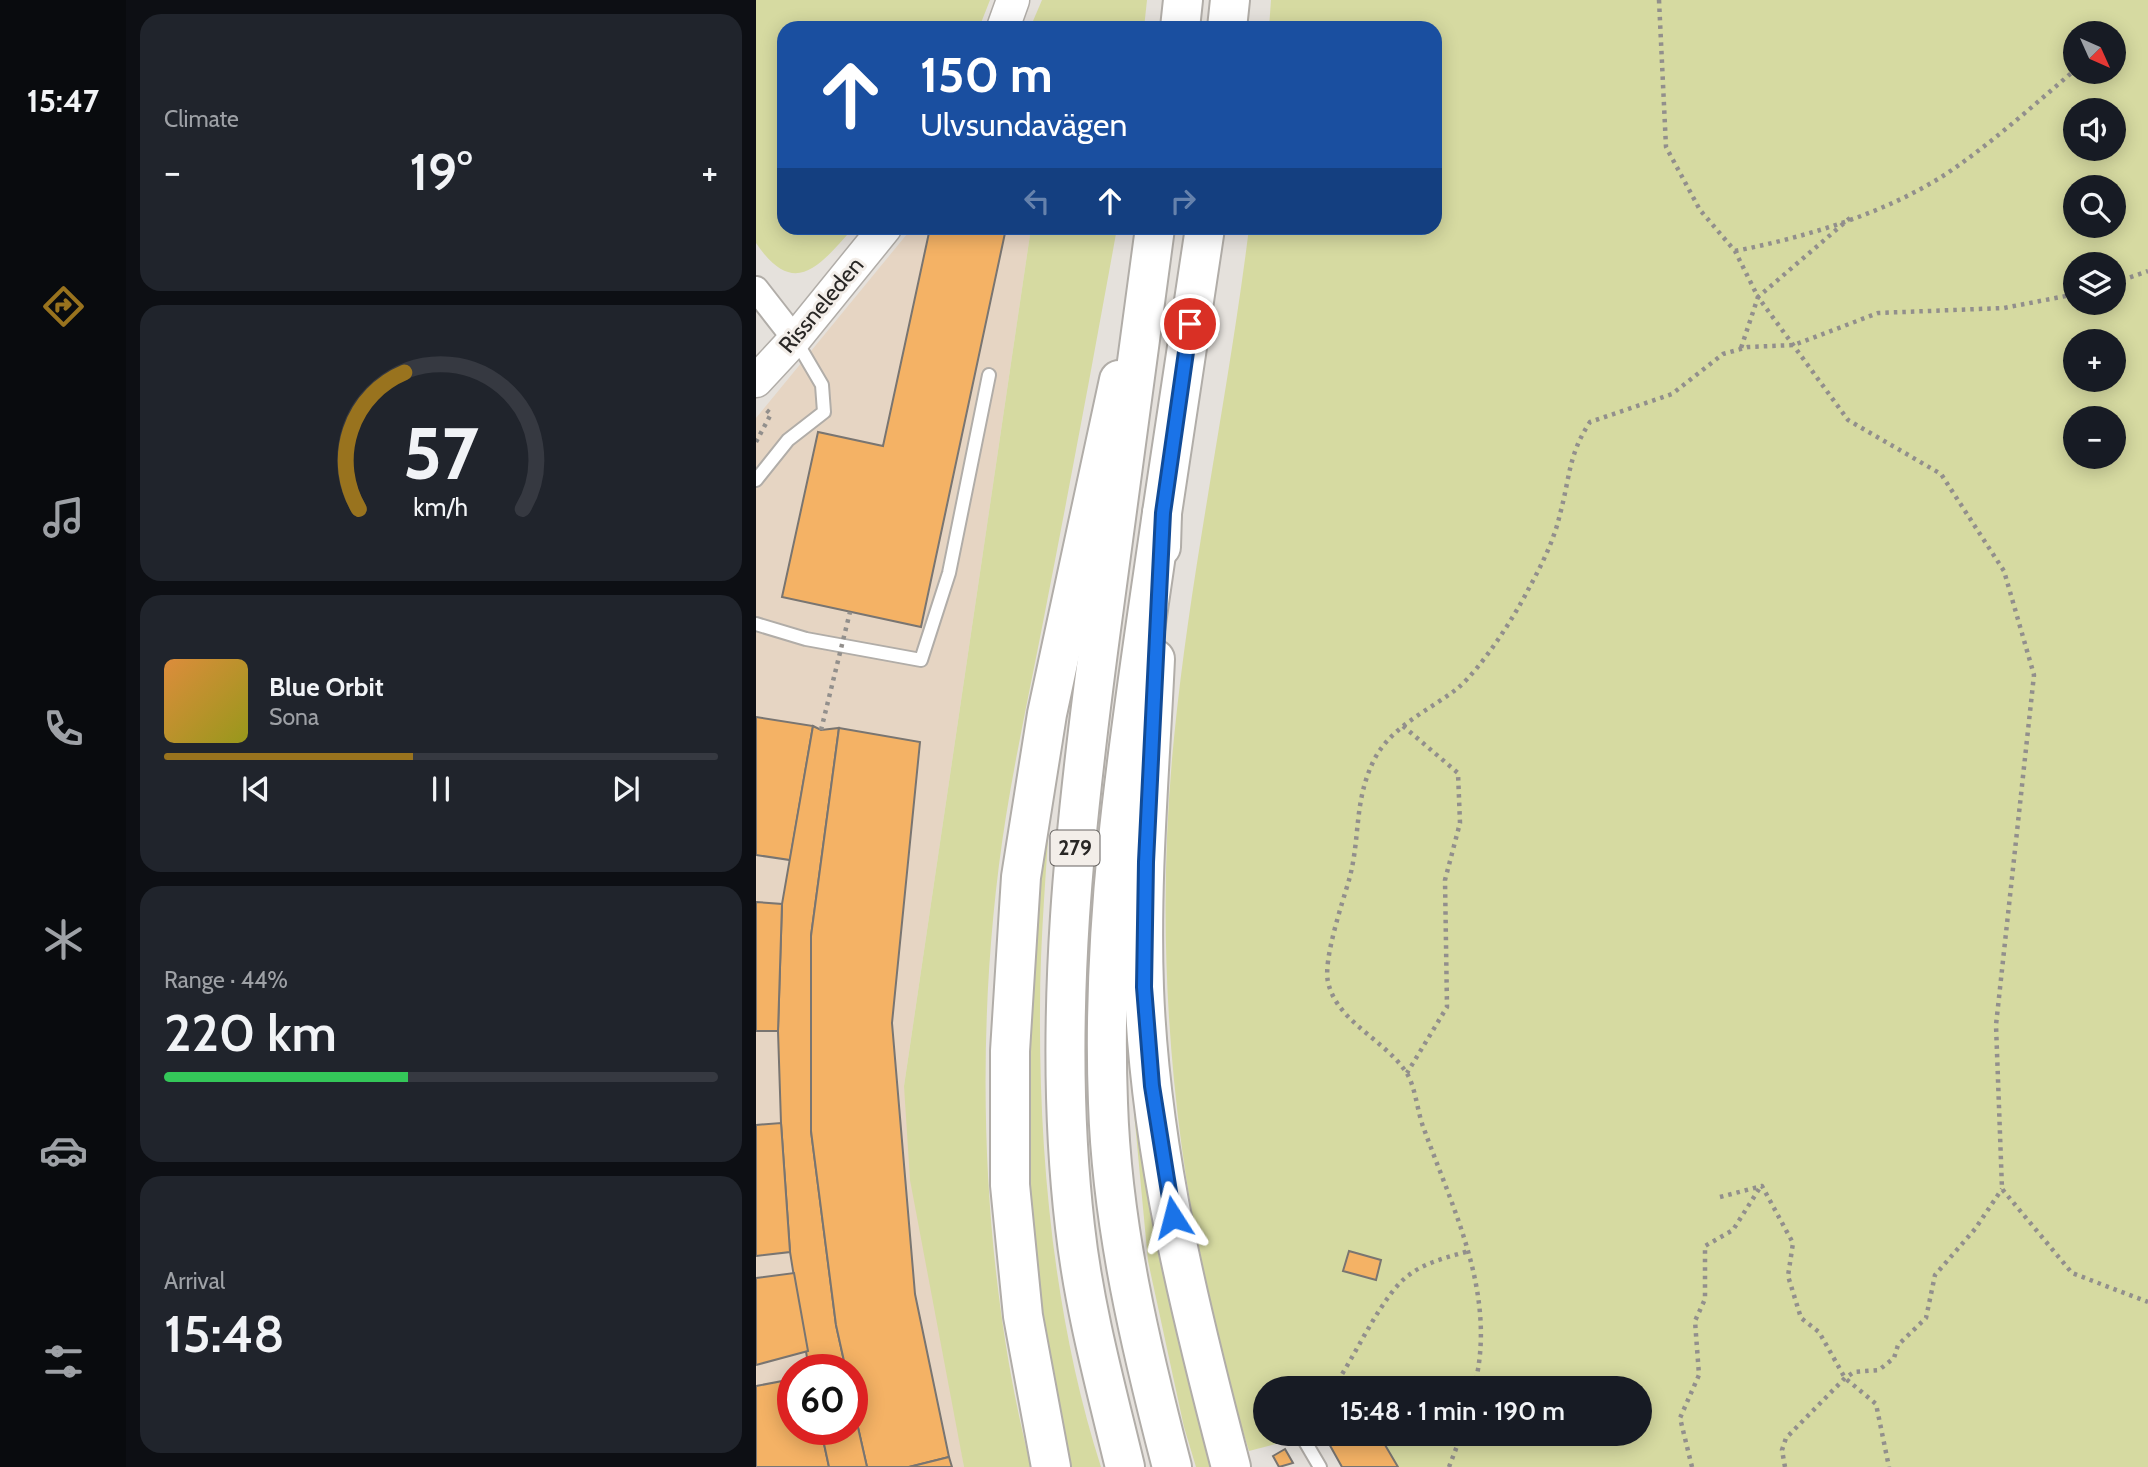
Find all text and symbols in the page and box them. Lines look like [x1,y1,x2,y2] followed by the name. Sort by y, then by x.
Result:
[2063,21,2126,84] north arrow
[2063,21,2126,469] map controls
[920,45,1053,104] text: 150 m
[805,49,896,140] icon: ahead
[27,81,99,120] text: 15:47
[2063,98,2126,161] button: sound
[164,105,239,133] text: Climate
[920,105,1127,144] text: Ulvsundavägen
[410,140,472,203] text: 19°
[164,148,181,195] text: −
[701,148,718,195] text: +
[2063,175,2126,238] button: search
[1018,182,1056,220] icon: left
[1091,182,1129,220] icon: ahead
[1164,182,1202,220] icon: right
[773,251,869,359] street label: Rissneleden
[2063,252,2126,315] button: layers
[39,282,88,331] icon: directions
[1160,294,1220,354] pin
[1171,305,1209,343] icon: arrive
[2063,329,2126,392] button: +
[2063,406,2126,469] button: −
[403,409,479,497] text: 57
[414,492,468,522] text: km/h
[39,493,88,542] icon: music
[269,671,384,703] text: Blue Orbit
[269,703,319,731] text: Sona
[39,704,88,753] icon: phone
[237,770,275,808] icon: previous
[422,770,460,808] icon: pause
[607,770,645,808] icon: next
[1050,830,1100,866] road number: 279
[39,915,88,964] icon: climate
[164,966,288,994] text: Range · 44%
[164,1001,337,1064] text: 220 km
[39,1126,88,1175] icon: car
[1136,1180,1210,1254] position arrow
[164,1267,225,1295] text: Arrival
[164,1302,285,1365] text: 15:48
[39,1337,88,1386] icon: filters
[777,1354,868,1445] speed limit sign: 60
[1340,1395,1565,1427] text: 15:48 · 1 min · 190 m

